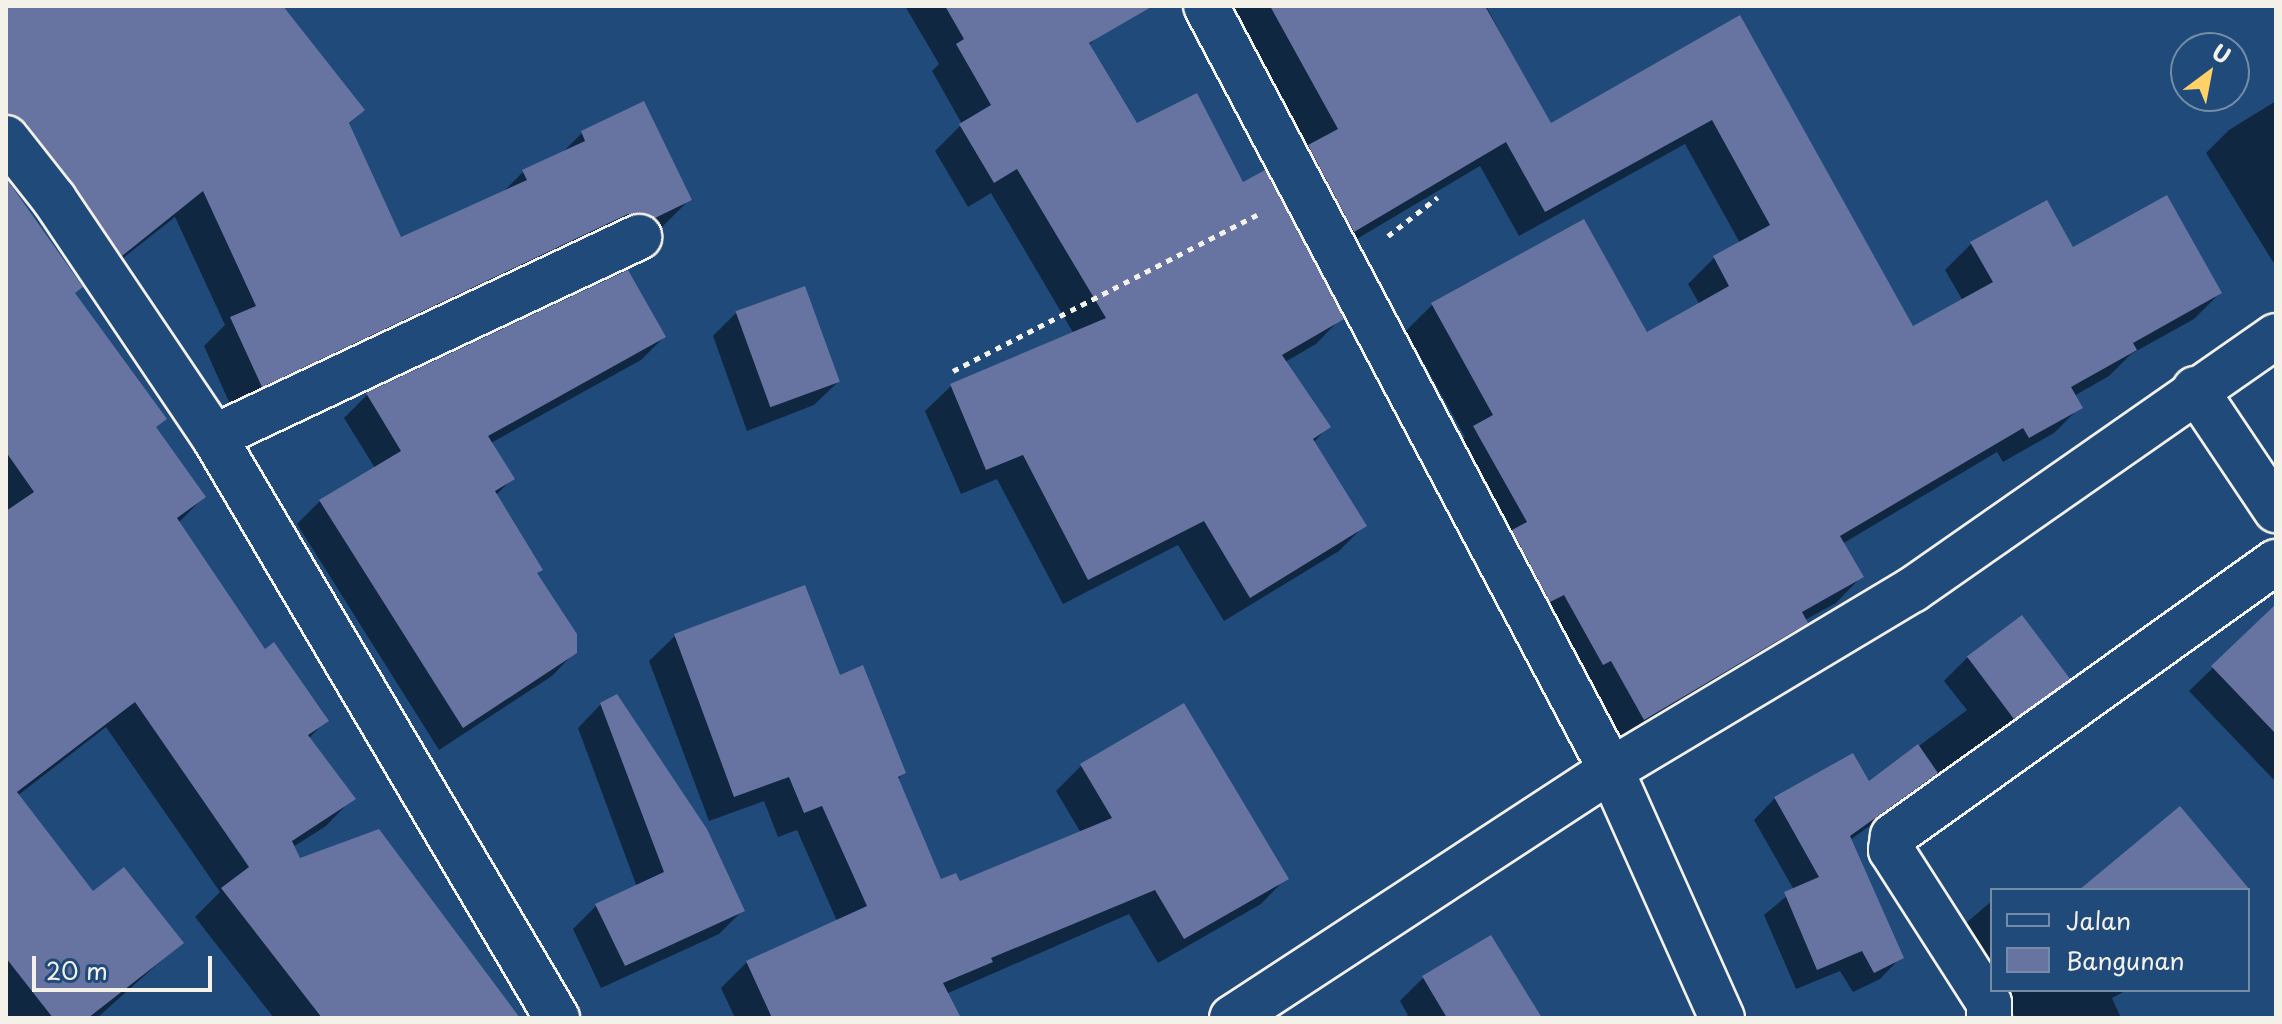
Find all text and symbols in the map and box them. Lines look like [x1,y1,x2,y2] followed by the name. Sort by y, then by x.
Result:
[2170,32,2250,112] north arrow
[2206,34,2238,71] text: U
[1990,888,2250,992] legend
[2066,902,2131,938] text: Jalan
[36,940,216,990] scale bar
[2066,942,2185,978] text: Bangunan
[46,952,108,988] text: 20 m

